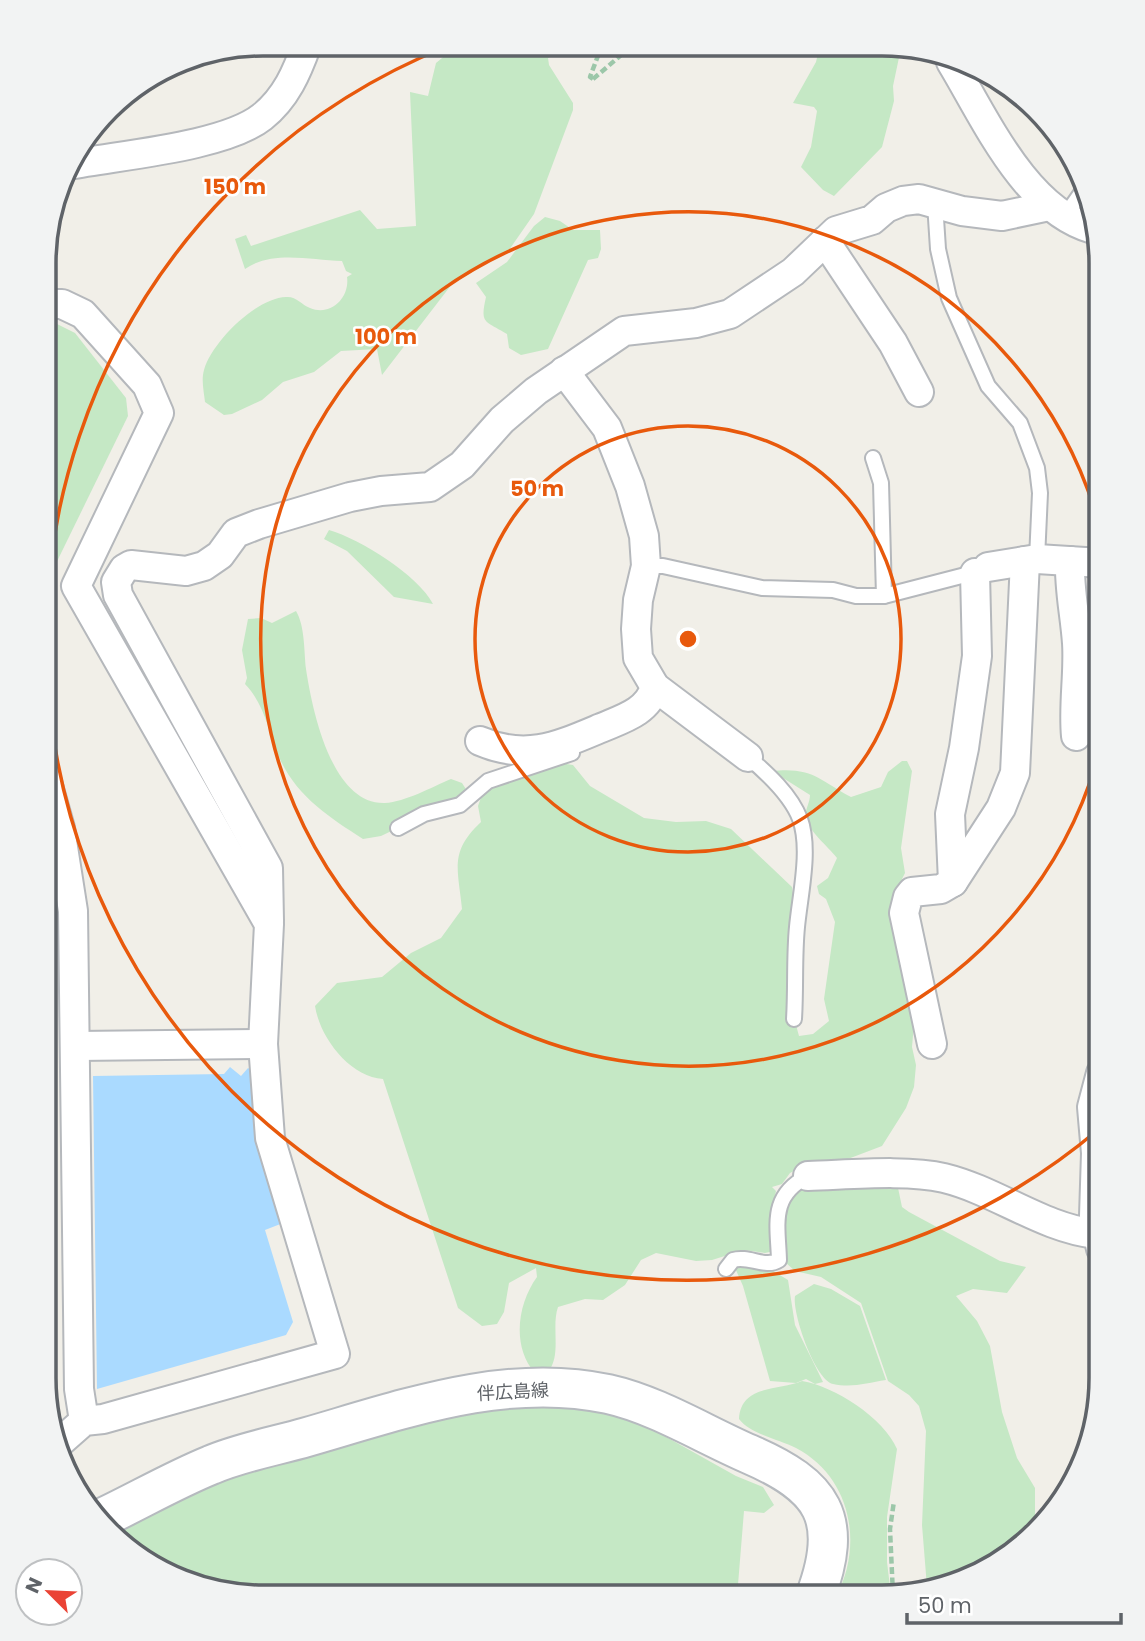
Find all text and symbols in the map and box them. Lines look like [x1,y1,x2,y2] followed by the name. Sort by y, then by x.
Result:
[204,172,266,201] text: 150 m
[355,322,417,351] text: 100 m
[510,474,564,503] text: 50 m
[676,627,700,651] centre of rings
[476,1377,550,1406] street label: 伴広島線
[14,1557,84,1627] north arrow
[19,1573,49,1597] text: N
[907,1582,1120,1626] scale bar
[918,1591,972,1620] text: 50 m

